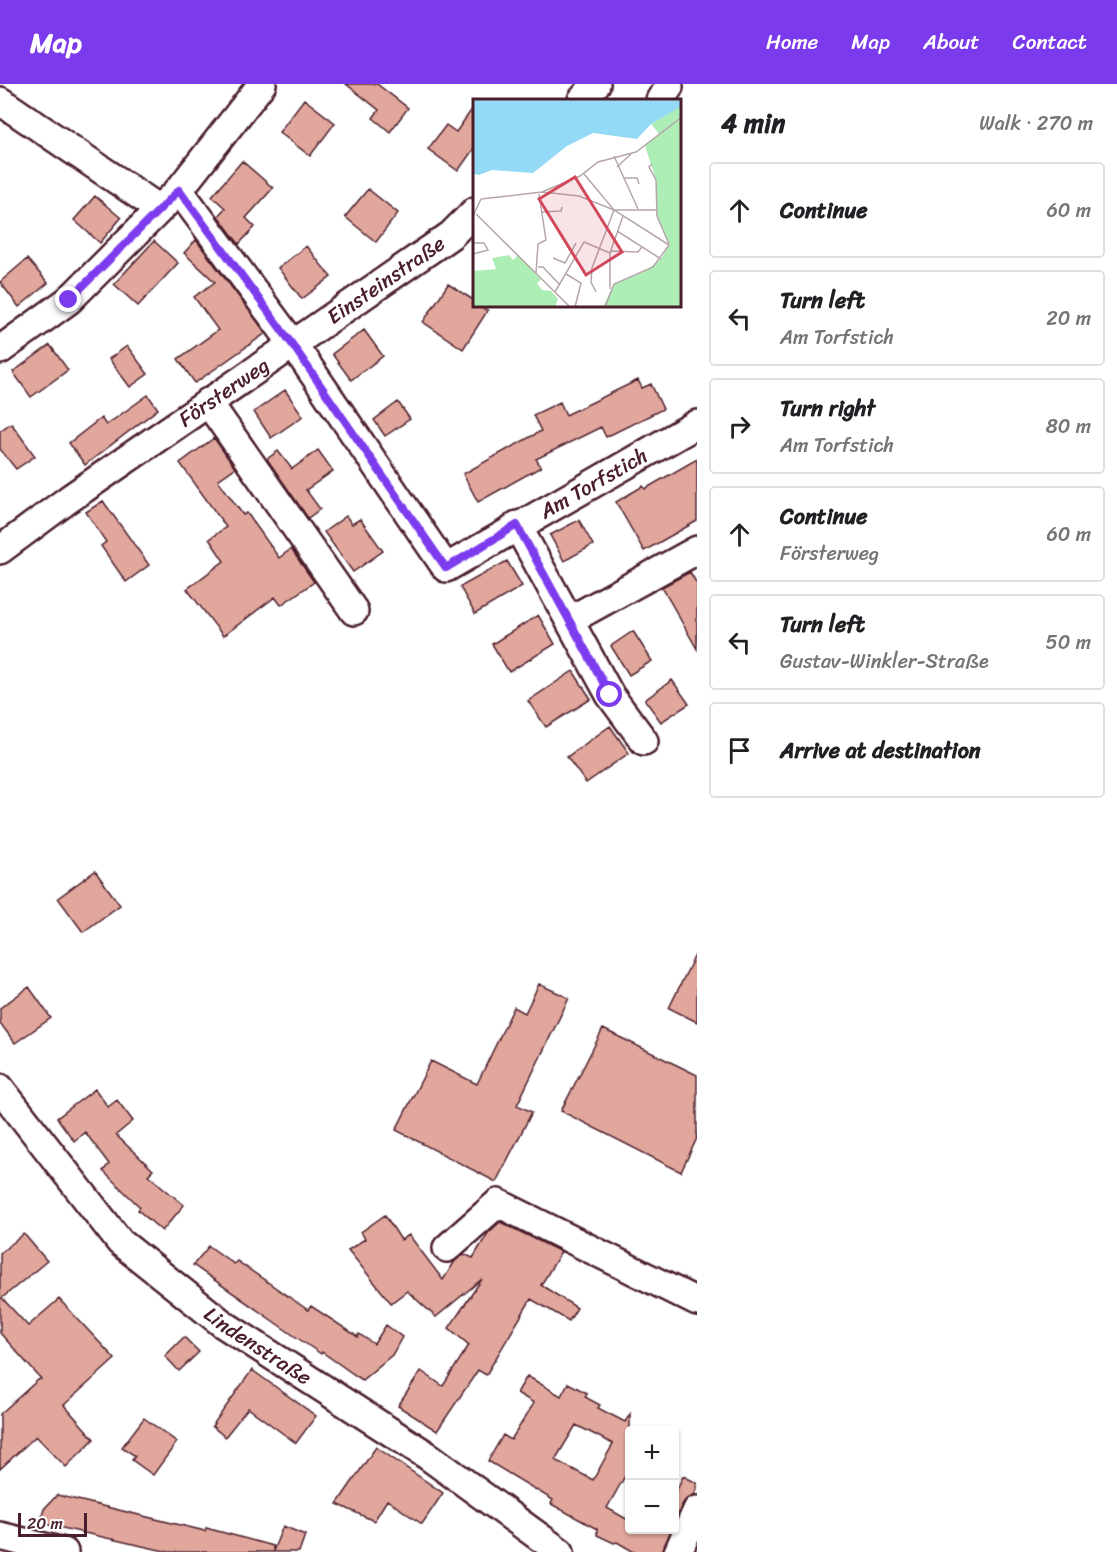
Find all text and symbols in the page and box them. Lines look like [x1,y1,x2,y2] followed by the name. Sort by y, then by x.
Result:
[30,18,82,67] text: Map
[766,23,818,61] text: Home
[851,23,890,61] text: Map
[923,23,980,61] text: About
[1013,23,1087,61] text: Contact
[473,99,682,308] inset map
[721,100,785,146] text: 4 min
[979,106,1093,141] text: Walk · 270 m
[780,191,868,230] text: Continue
[1046,193,1091,228] text: 60 m
[723,194,756,227] icon: ahead
[319,225,453,335] street label: Einsteinstraße
[780,281,865,320] text: Turn left
[55,286,81,312] route end
[1046,301,1091,336] text: 20 m
[723,302,756,335] icon: left
[780,320,894,355] text: Am Torfstich
[170,347,277,437] street label: Försterweg
[780,389,875,428] text: Turn right
[1046,409,1091,444] text: 80 m
[723,410,756,443] icon: right
[780,428,894,463] text: Am Torfstich
[531,437,655,530] street label: Am Torfstich
[780,497,868,536] text: Continue
[1046,517,1091,552] text: 60 m
[723,518,756,551] icon: ahead
[780,536,879,571] text: Försterweg
[780,605,865,644] text: Turn left
[1046,625,1091,660] text: 50 m
[723,626,756,659] icon: left
[780,644,989,679] text: Gustav-Winkler-Straße
[596,681,622,707] route start
[780,731,981,770] text: Arrive at destination
[723,734,756,767] icon: arrive
[195,1296,320,1396] street label: Lindenstraße
[625,1426,679,1534] map controls
[625,1426,679,1480] button: +
[625,1480,679,1534] button: −
[27,1509,63,1538] text: 20 m
[18,1510,87,1538] scale bar

